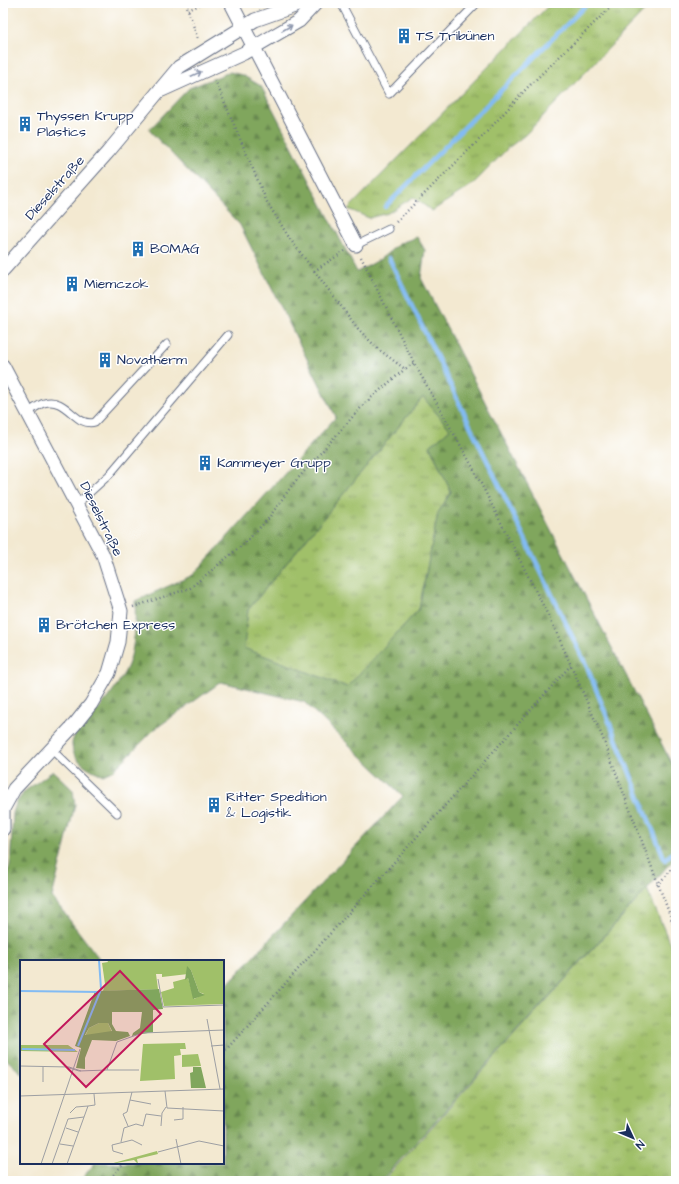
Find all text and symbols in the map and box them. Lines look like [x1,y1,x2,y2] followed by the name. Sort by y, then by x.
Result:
[281,23,293,31] one-way arrow
[416,26,494,46] place label: TS Tribünen
[395,27,413,45] building icon: TS Tribünen
[190,70,202,77] one-way arrow
[37,106,134,142] place label: Thyssen Krupp Plastics
[16,115,34,133] building icon: Thyssen Krupp Plastics
[21,151,90,225] street label: Dieselstraße
[150,239,200,259] place label: BOMAG
[129,240,147,258] building icon: BOMAG
[84,274,149,294] place label: Miemczok
[63,275,81,293] building icon: Miemczok
[117,350,187,370] place label: Novatherm
[96,351,114,369] building icon: Novatherm
[217,453,331,473] place label: Kammeyer Grupp
[196,454,214,472] building icon: Kammeyer Grupp
[74,478,128,560] street label: Dieselstraße
[56,615,175,635] place label: Brötchen Express
[35,616,53,634] building icon: Brötchen Express
[226,787,327,823] place label: Ritter Spedition & Logistik
[205,796,223,814] building icon: Ritter Spedition & Logistik
[20,960,224,1164] inset map
[613,1118,653,1158] north arrow
[632,1137,648,1152] text: N

